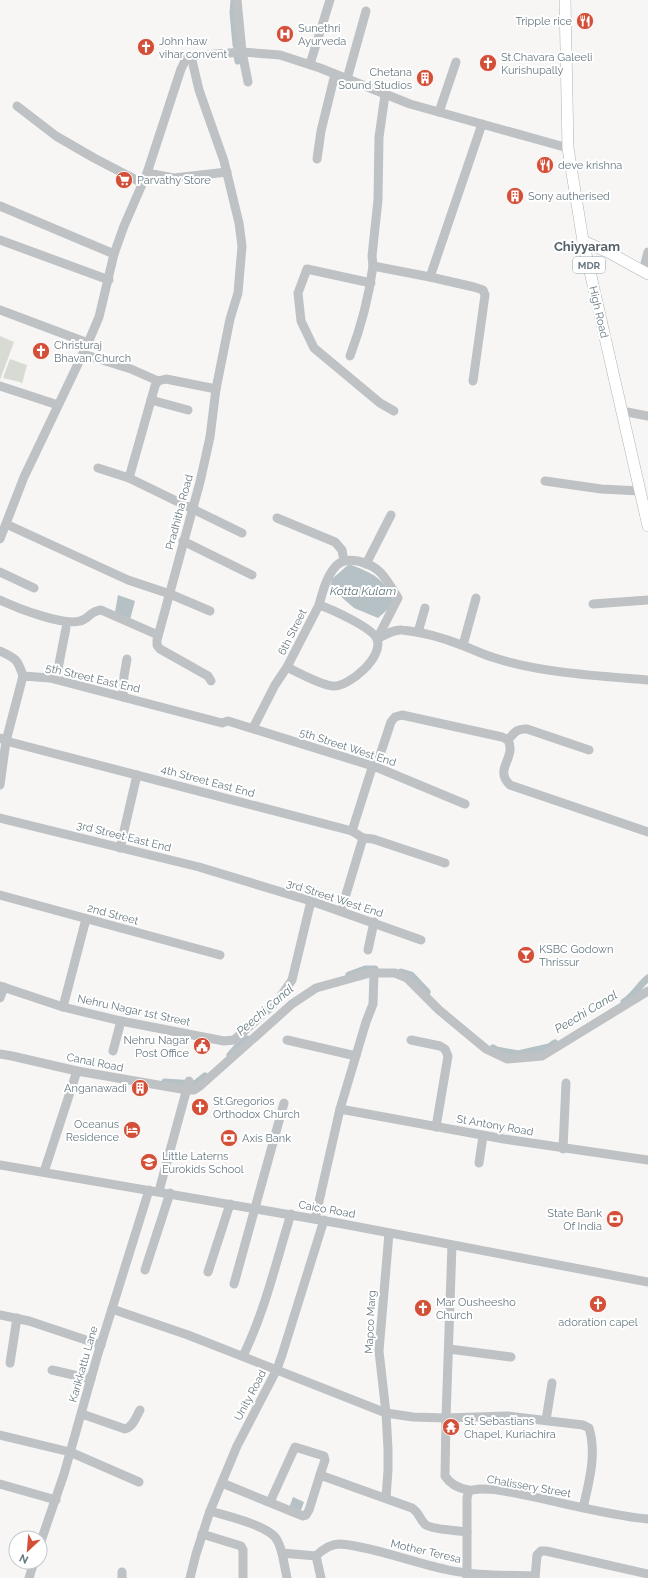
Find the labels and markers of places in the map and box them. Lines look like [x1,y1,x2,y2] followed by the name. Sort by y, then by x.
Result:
[575,11,595,31] restaurant icon: Tripple rice
[515,15,573,28] place label: Tripple rice
[298,22,346,48] place label: Sunethri Ayurveda
[275,24,295,44] hospital icon: Sunethri Ayurveda
[159,35,227,61] place label: John haw vihar convent
[136,37,156,57] church icon: John haw vihar convent
[501,51,592,77] place label: St.Chavara Galeeli Kurishupally
[478,53,498,73] church icon: St.Chavara Galeeli Kurishupally
[338,66,412,92] place label: Chetana Sound Studios
[415,68,435,88] building icon: Chetana Sound Studios
[535,155,555,175] restaurant icon: deve krishna
[558,159,622,172] place label: deve krishna
[114,170,134,190] supermarket icon: Parvathy Store
[137,174,211,187] place label: Parvathy Store
[505,186,525,206] building icon: Sony autherised
[528,190,610,203] place label: Sony autherised
[54,339,131,365] place label: Christuraj Bhavan Church
[31,341,51,361] church icon: Christuraj Bhavan Church
[539,943,613,969] place label: KSBC Godown Thrissur
[516,945,536,965] bar icon: KSBC Godown Thrissur
[123,1034,190,1060] place label: Nehru Nagar Post Office
[192,1036,212,1056] public building icon: Nehru Nagar Post Office
[130,1078,150,1098] building icon: Anganawadi
[64,1082,127,1095] place label: Anganawadi
[213,1095,300,1121] place label: St.Gregorios Orthodox Church
[190,1097,210,1117] church icon: St.Gregorios Orthodox Church
[66,1118,120,1144] place label: Oceanus Residence
[122,1120,142,1140] hotel icon: Oceanus Residence
[219,1128,239,1148] bank icon: Axis Bank
[242,1132,291,1145] place label: Axis Bank
[162,1150,244,1176] place label: Little Laterns Eurokids School
[139,1152,159,1172] school or university icon: Little Laterns Eurokids School
[547,1207,602,1233] place label: State Bank Of India
[605,1209,625,1229] bank icon: State Bank Of India
[588,1294,608,1314] church icon: adoration capel
[436,1296,516,1322] place label: Mar Ousheesho Church
[413,1298,433,1318] church icon: Mar Ousheesho Church
[558,1316,638,1329] place label: adoration capel
[464,1415,556,1441] place label: St. Sebastians Chapel, Kuriachira
[441,1417,461,1437] temple icon: St. Sebastians Chapel, Kuriachira

